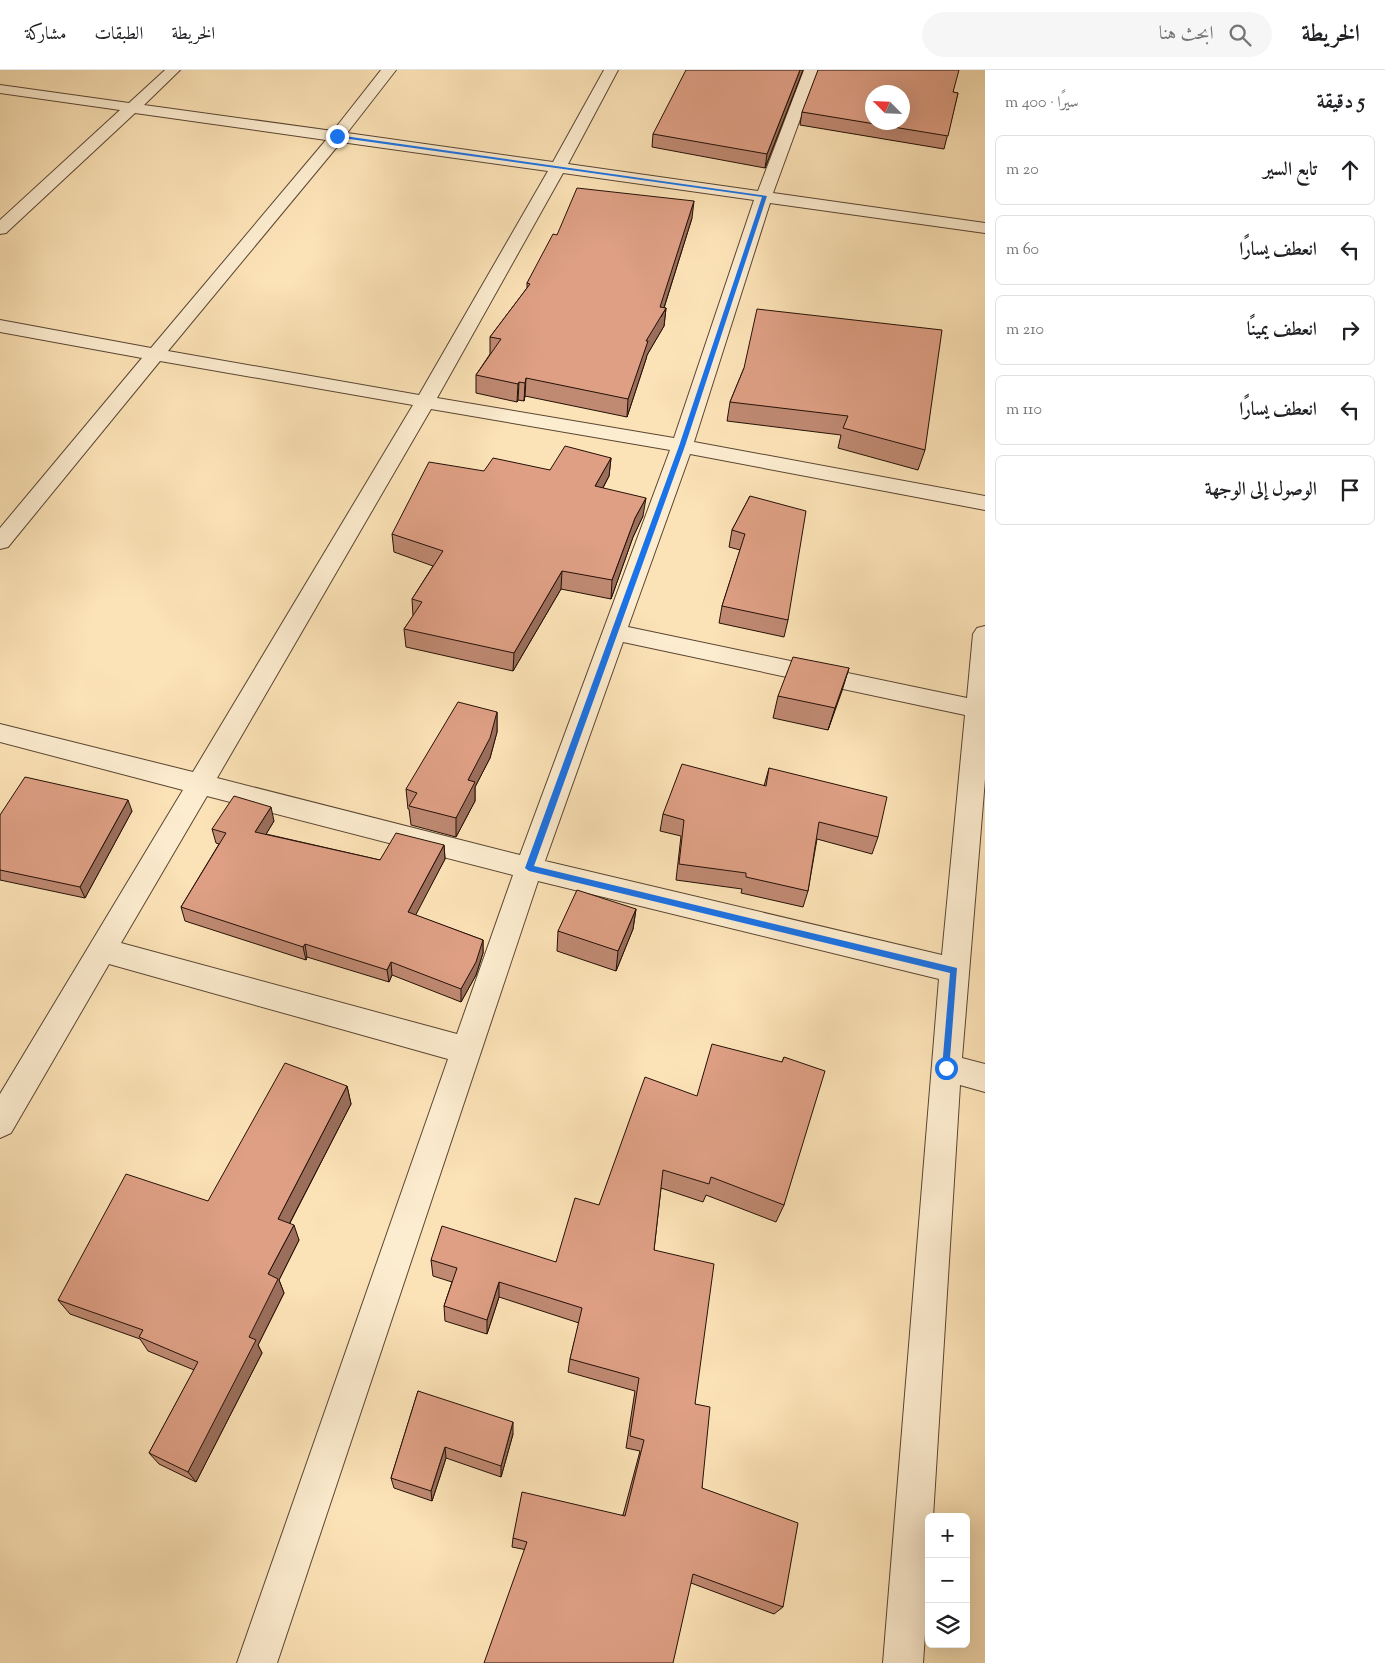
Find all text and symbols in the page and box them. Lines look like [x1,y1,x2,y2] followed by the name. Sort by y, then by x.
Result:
[922,12,1272,57] search box
[1302,18,1360,52] text: الخريطة
[1159,21,1214,48] text: ابحث هنا
[1226,21,1254,49] icon: search
[25,22,66,48] text: مشاركة
[94,22,143,48] text: الطبقات
[171,22,215,48] text: الخريطة
[865,85,910,130] north arrow
[1317,88,1365,118] text: 5 دقيقة
[1005,92,1079,115] text: سيرًا · 400 m
[326,125,349,148] route end
[1336,156,1364,184] icon: ahead
[1263,157,1317,184] text: تابع السير
[1006,159,1039,182] text: 20 m
[1336,236,1364,264] icon: left
[1239,237,1317,264] text: انعطف يسارًا
[1006,239,1039,262] text: 60 m
[1336,316,1364,344] icon: right
[1247,317,1317,344] text: انعطف يمينًا
[1006,319,1044,342] text: 210 m
[1336,396,1364,424] icon: left
[1239,397,1317,424] text: انعطف يسارًا
[1006,399,1042,422] text: 110 m
[1336,476,1364,504] icon: arrive
[1205,477,1317,504] text: الوصول إلى الوجهة
[935,1057,958,1080] route start
[925,1513,970,1648] map controls
[925,1513,970,1558] button: +
[925,1558,970,1603] button: −
[925,1603,970,1648] button: layers

